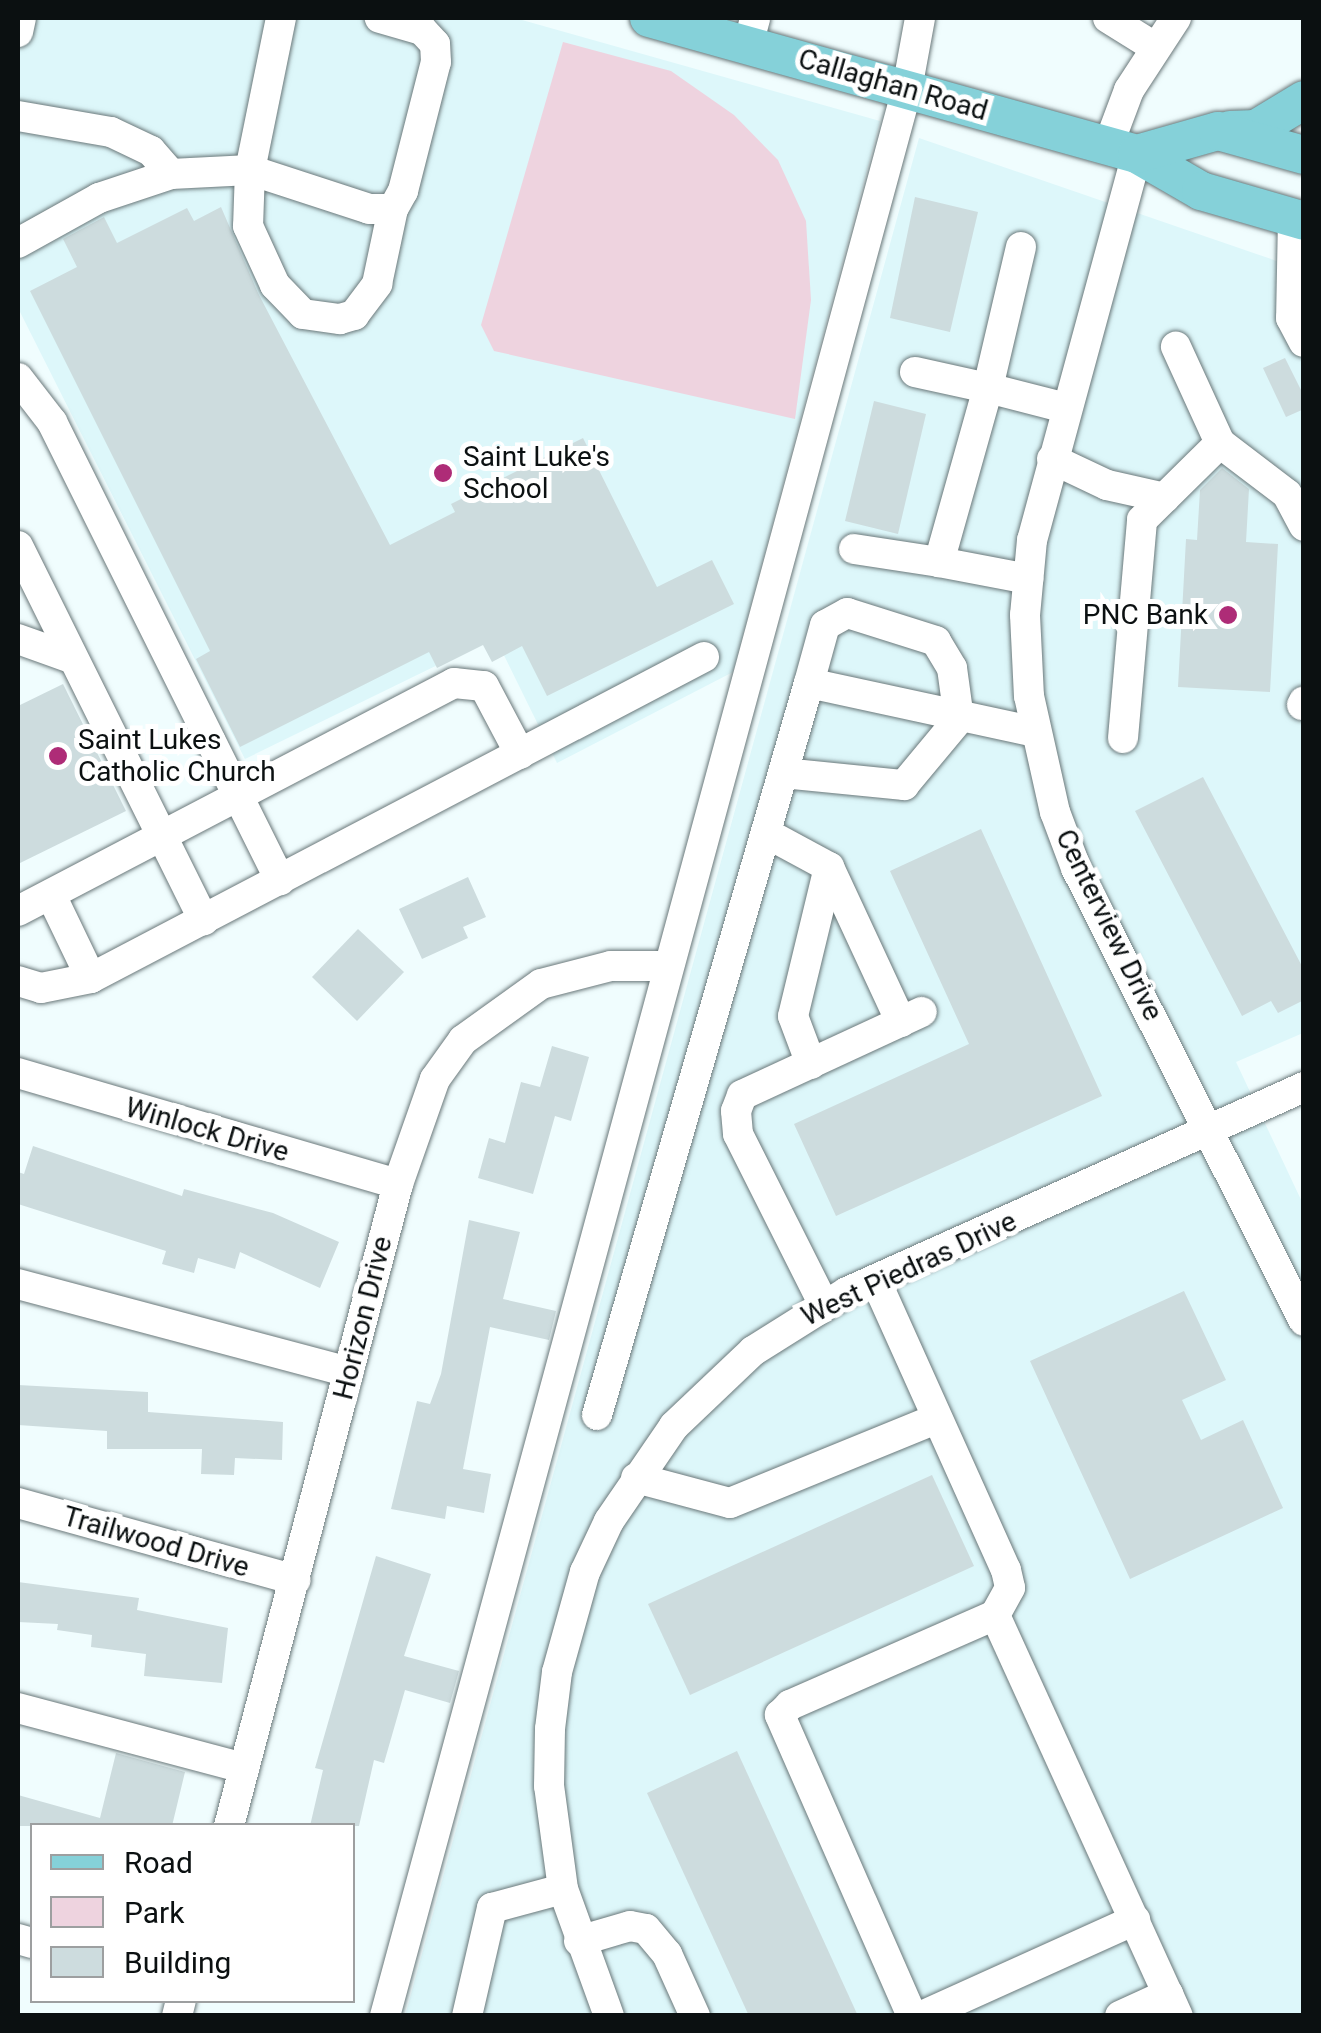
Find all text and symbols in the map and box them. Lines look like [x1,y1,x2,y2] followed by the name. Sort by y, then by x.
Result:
[794,42,992,128] street label: Callaghan Road
[463,440,610,506] place label: Saint Luke's School
[432,462,454,484] marker: Saint Luke's School
[1083,598,1208,632] place label: PNC Bank
[1217,604,1239,626] marker: PNC Bank
[78,723,276,789] place label: Saint Lukes Catholic Church
[47,745,69,767] marker: Saint Lukes Catholic Church
[1048,824,1170,1026] street label: Centerview Drive
[121,1091,293,1169] street label: Winlock Drive
[796,1204,1022,1334] street label: West Piedras Drive
[326,1233,400,1403] street label: Horizon Drive
[59,1499,253,1585] street label: Trailwood Drive
[30,1823,355,2003] legend
[124,1845,193,1880] text: Road
[124,1895,184,1930] text: Park
[124,1945,231,1980] text: Building

